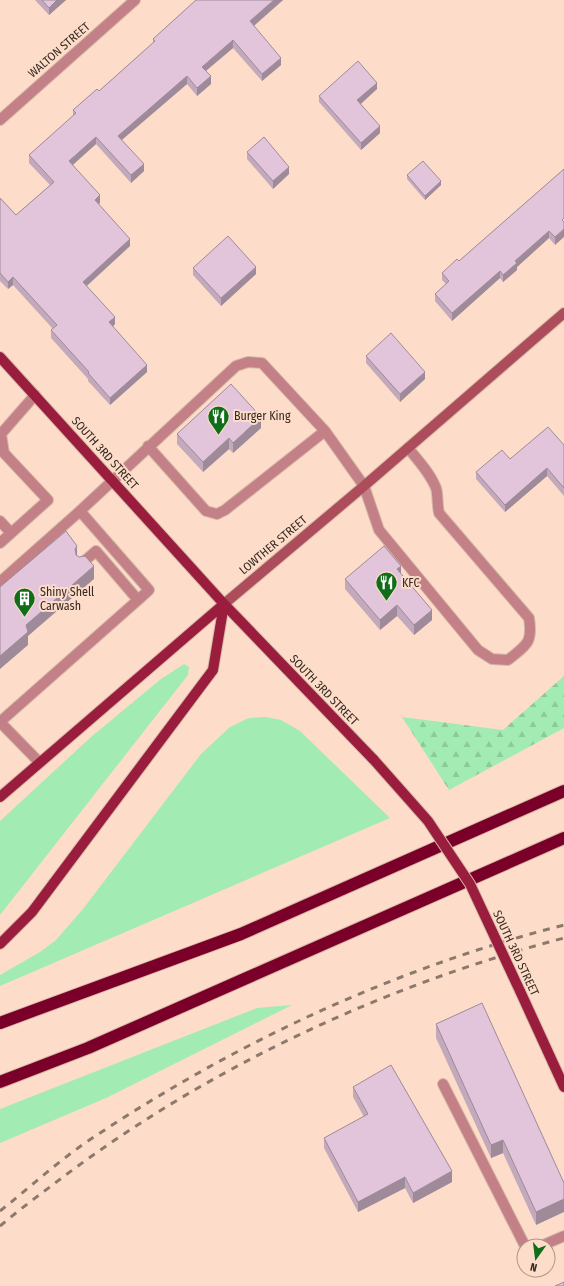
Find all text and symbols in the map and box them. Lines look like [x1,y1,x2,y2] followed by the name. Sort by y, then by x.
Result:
[25,19,93,81] street label: WALTON STREET
[206,403,232,436] restaurant icon: Burger King
[234,409,291,423] place label: Burger King
[69,414,141,492] street label: SOUTH 3RD STREET
[236,512,310,577] street label: LOWTHER STREET
[374,570,400,603] restaurant icon: KFC
[402,576,420,590] place label: KFC
[40,585,94,613] place label: Shiny Shell Carwash
[11,586,37,619] building icon: Shiny Shell Carwash
[287,652,361,728] street label: SOUTH 3RD STREET
[490,908,542,998] street label: SOUTH 3RD STREET
[516,1238,556,1278] north arrow
[529,1260,538,1274] text: N

